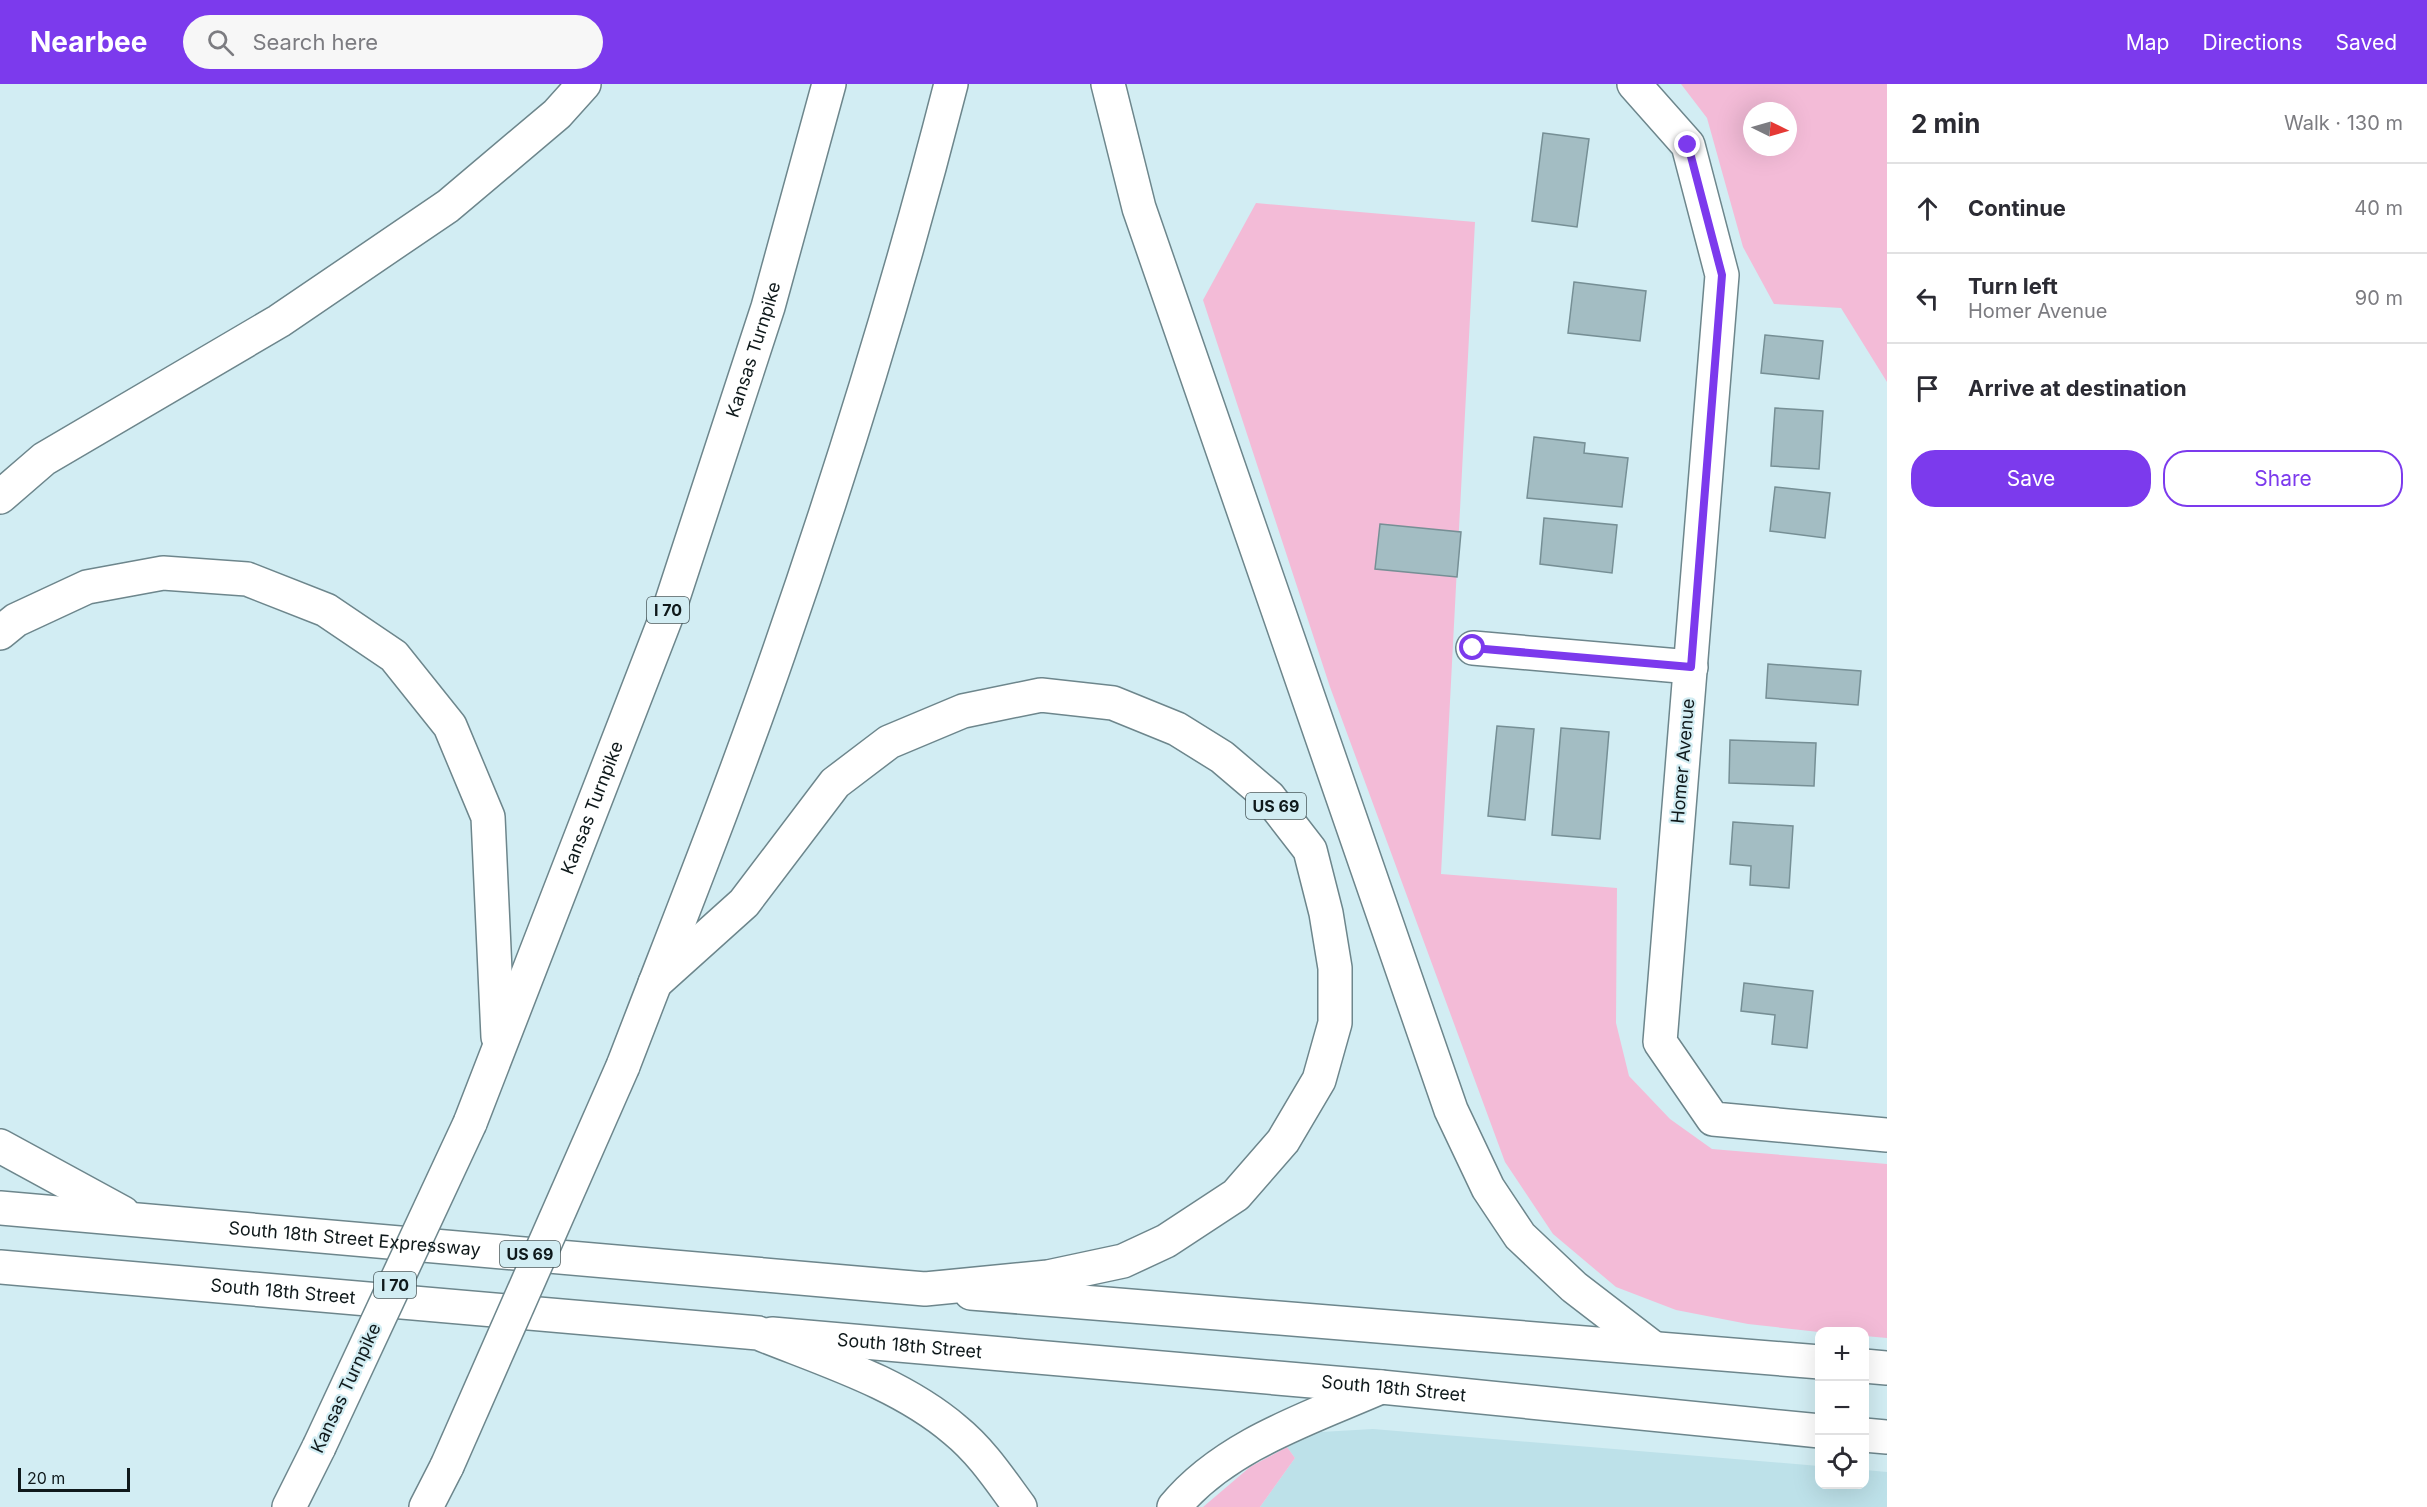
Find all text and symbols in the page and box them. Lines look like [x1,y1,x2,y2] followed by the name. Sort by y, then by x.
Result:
[183,15,603,69] search box
[30,25,147,59] text: Nearbee
[204,26,237,59] icon: search
[252,29,378,55] text: Search here
[2126,30,2169,55] text: Map
[2202,30,2303,55] text: Directions
[2336,30,2397,55] text: Saved
[1743,102,1797,156] north arrow
[1911,108,1981,139] text: 2 min
[2284,111,2403,135] text: Walk · 130 m
[1674,131,1700,157] route end
[1911,192,1944,225] icon: ahead
[1968,195,2066,221] text: Continue
[2354,196,2403,220] text: 40 m
[1968,273,2058,299] text: Turn left
[722,279,784,420] street label: Kansas Turnpike
[1911,282,1944,315] icon: left
[2355,286,2403,310] text: 90 m
[1968,299,2107,323] text: Homer Avenue
[1911,372,1944,405] icon: arrive
[1968,375,2187,401] text: Arrive at destination
[1911,450,2151,507] button: Save
[2163,450,2403,507] button: Share
[647,597,689,623] road number: I 70
[1459,634,1485,660] route start
[1667,698,1698,824] street label: Homer Avenue
[556,738,627,877] street label: Kansas Turnpike
[1246,793,1306,819] road number: US 69
[228,1217,482,1260] street label: South 18th Street Expressway
[500,1241,560,1267] road number: US 69
[374,1272,416,1298] road number: I 70
[210,1274,356,1308] street label: South 18th Street
[306,1319,385,1456] street label: Kansas Turnpike
[1815,1327,1869,1489] map controls
[1815,1327,1869,1381] button: +
[836,1329,983,1362] street label: South 18th Street
[1320,1371,1467,1405] street label: South 18th Street
[1815,1381,1869,1435] button: −
[1815,1435,1869,1489] button: locate
[18,1465,130,1492] scale bar
[27,1468,65,1488] text: 20 m

